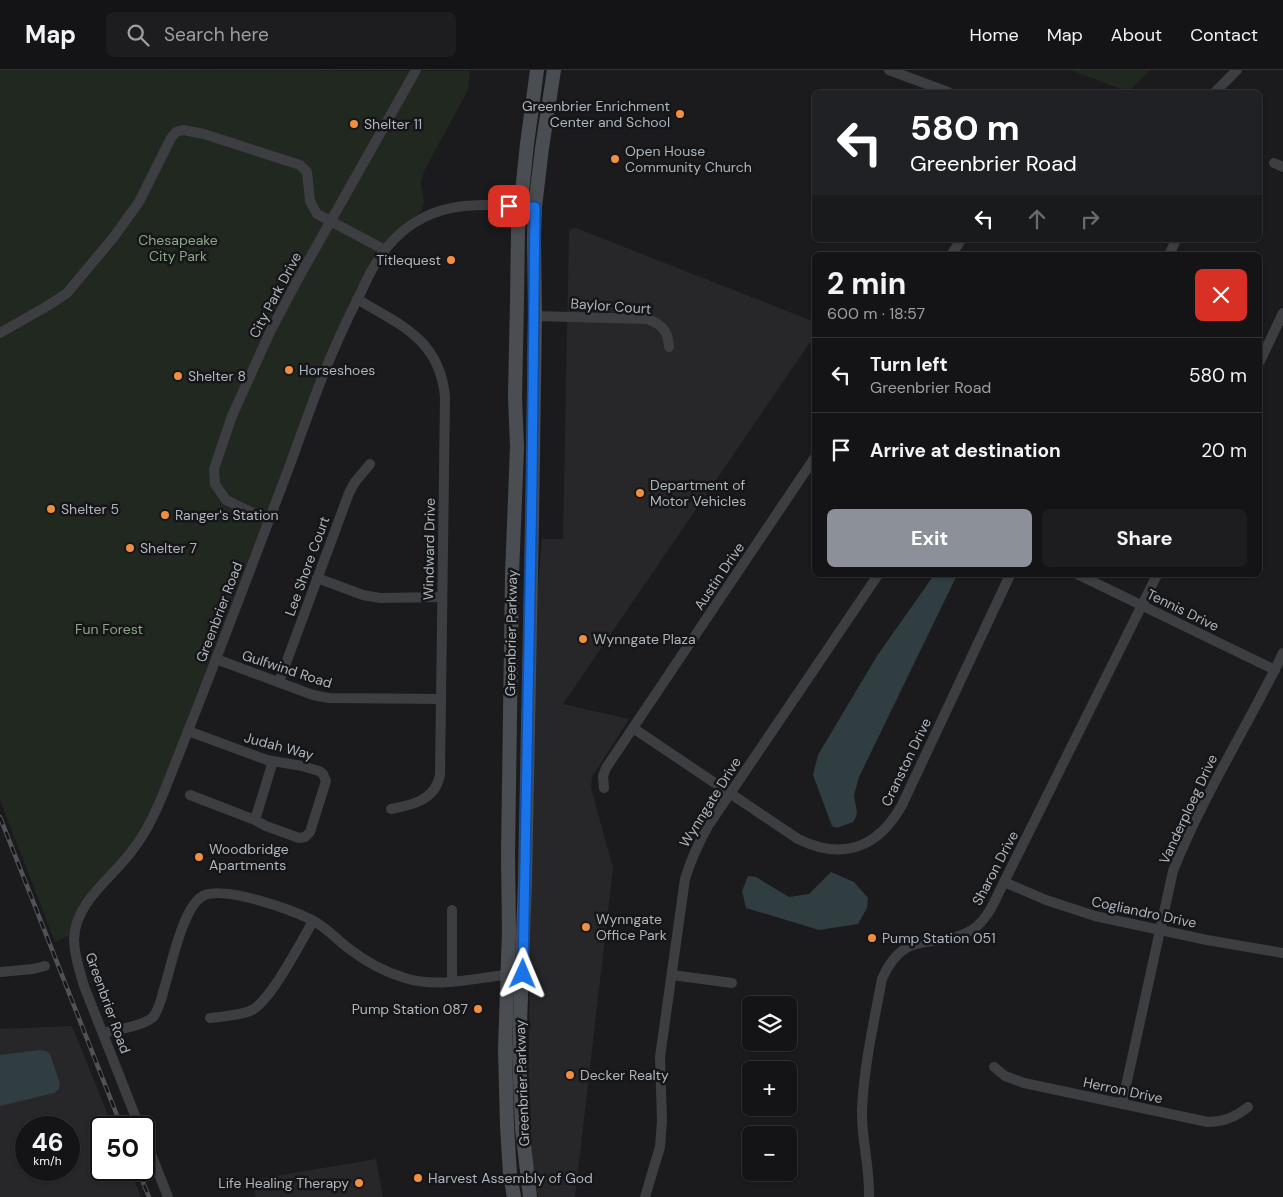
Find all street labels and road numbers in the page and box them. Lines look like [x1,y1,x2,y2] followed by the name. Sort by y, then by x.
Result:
[245,249,305,341] street label: City Park Drive
[570,294,652,318] street label: Baylor Court
[419,498,439,600] street label: Windward Drive
[281,514,333,618] street label: Lee Shore Court
[690,539,748,613] street label: Austin Drive
[192,559,246,665] street label: Greenbrier Road
[501,569,521,697] street label: Greenbrier Parkway
[1144,585,1222,635] street label: Tennis Drive
[240,646,334,692] street label: Gulfwind Road
[877,715,935,809] street label: Cranston Drive
[242,728,316,764] street label: Judah Way
[1155,751,1221,867] street label: Vanderploeg Drive
[675,754,745,850] street label: Wynngate Drive
[968,828,1022,908] street label: Sharon Drive
[1090,892,1198,932] street label: Cogliandro Drive
[81,950,135,1056] street label: Greenbrier Road
[511,1019,533,1147] street label: Greenbrier Parkway
[1082,1073,1164,1107] street label: Herron Drive

